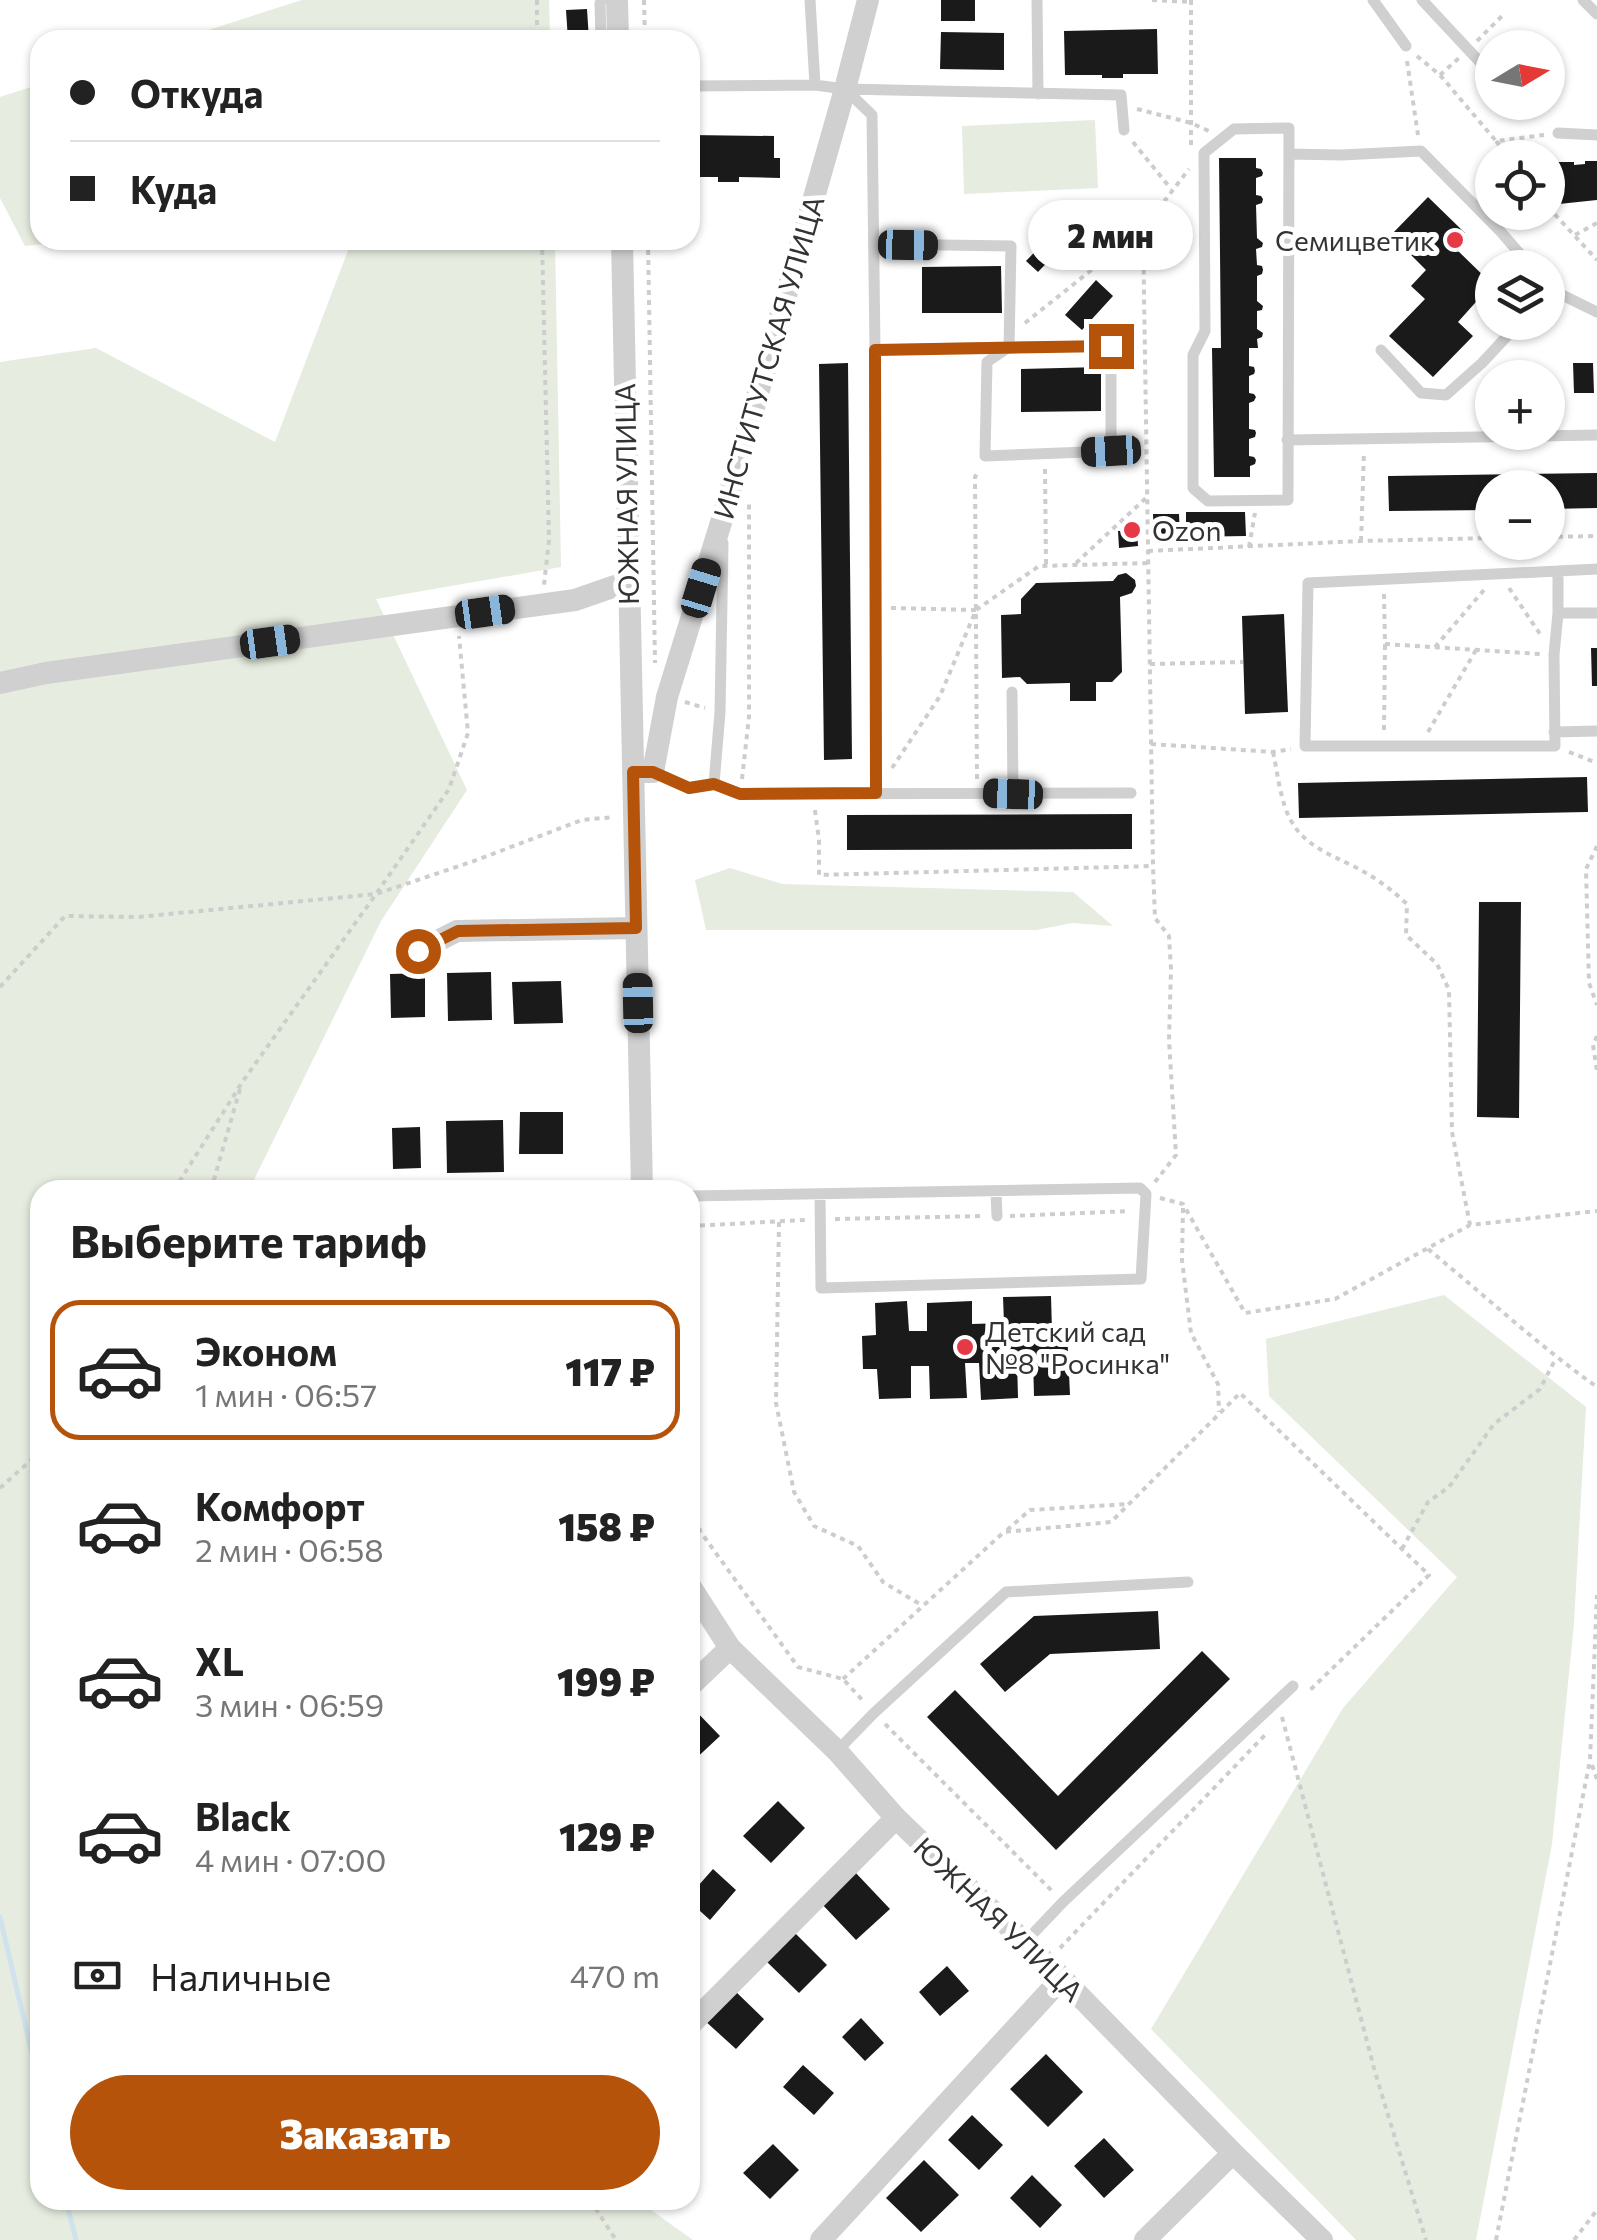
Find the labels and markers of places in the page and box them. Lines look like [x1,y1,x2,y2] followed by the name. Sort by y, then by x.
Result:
[1275,223,1435,257] place label: Семицветик
[1444,229,1466,251] marker: Семицветик
[1152,513,1222,547] place label: Ozon
[1121,519,1143,541] marker: Ozon
[985,1314,1170,1380] place label: Детский сад №8 "Росинка"
[954,1336,976,1358] marker: Детский сад №8 "Росинка"

